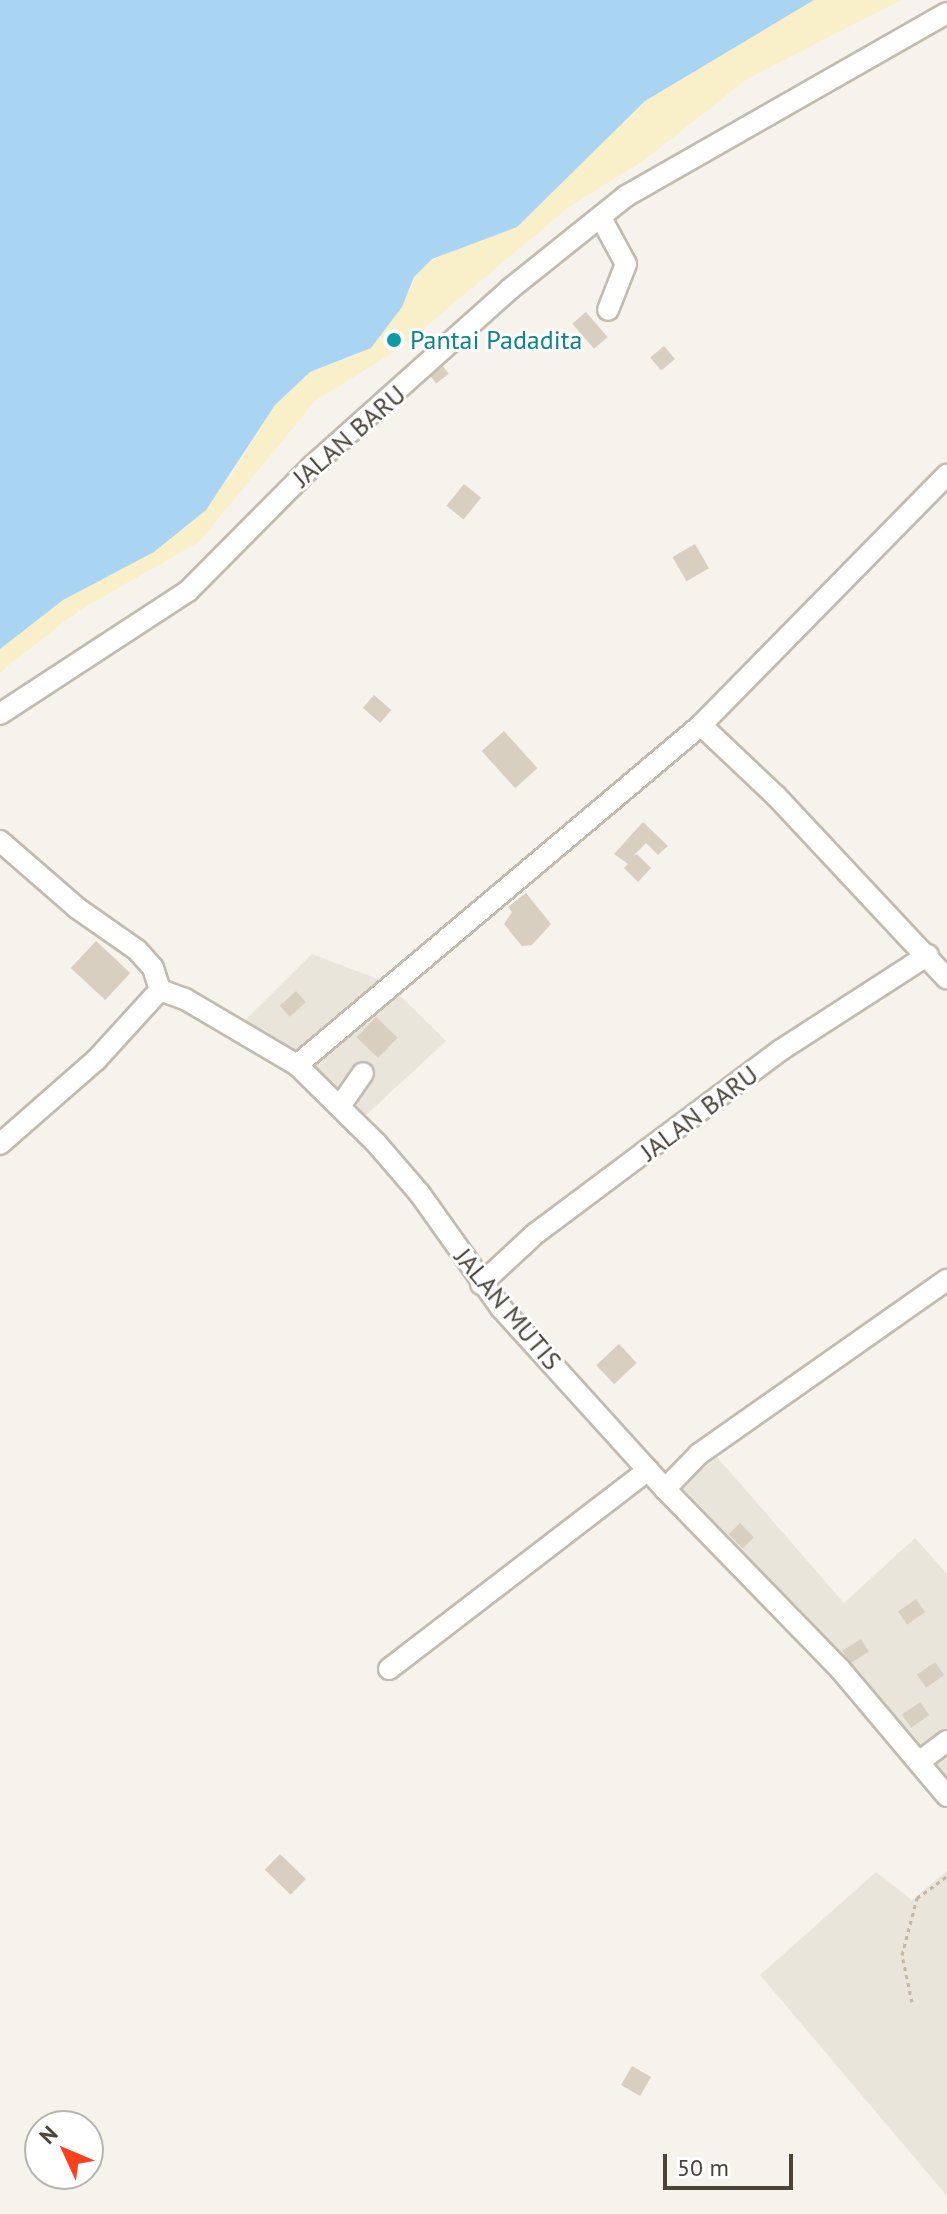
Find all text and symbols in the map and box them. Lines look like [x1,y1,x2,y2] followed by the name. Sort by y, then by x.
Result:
[410,324,582,356] place label: Pantai Padadita
[385,331,403,349] marker: Pantai Padadita
[286,379,412,493] street label: JALAN BARU
[634,1059,764,1167] street label: JALAN BARU
[448,1242,568,1376] street label: JALAN MUTIS
[24,2110,104,2190] north arrow
[33,2120,63,2150] text: N
[667,2138,797,2188] scale bar
[677,2152,729,2183] text: 50 m

